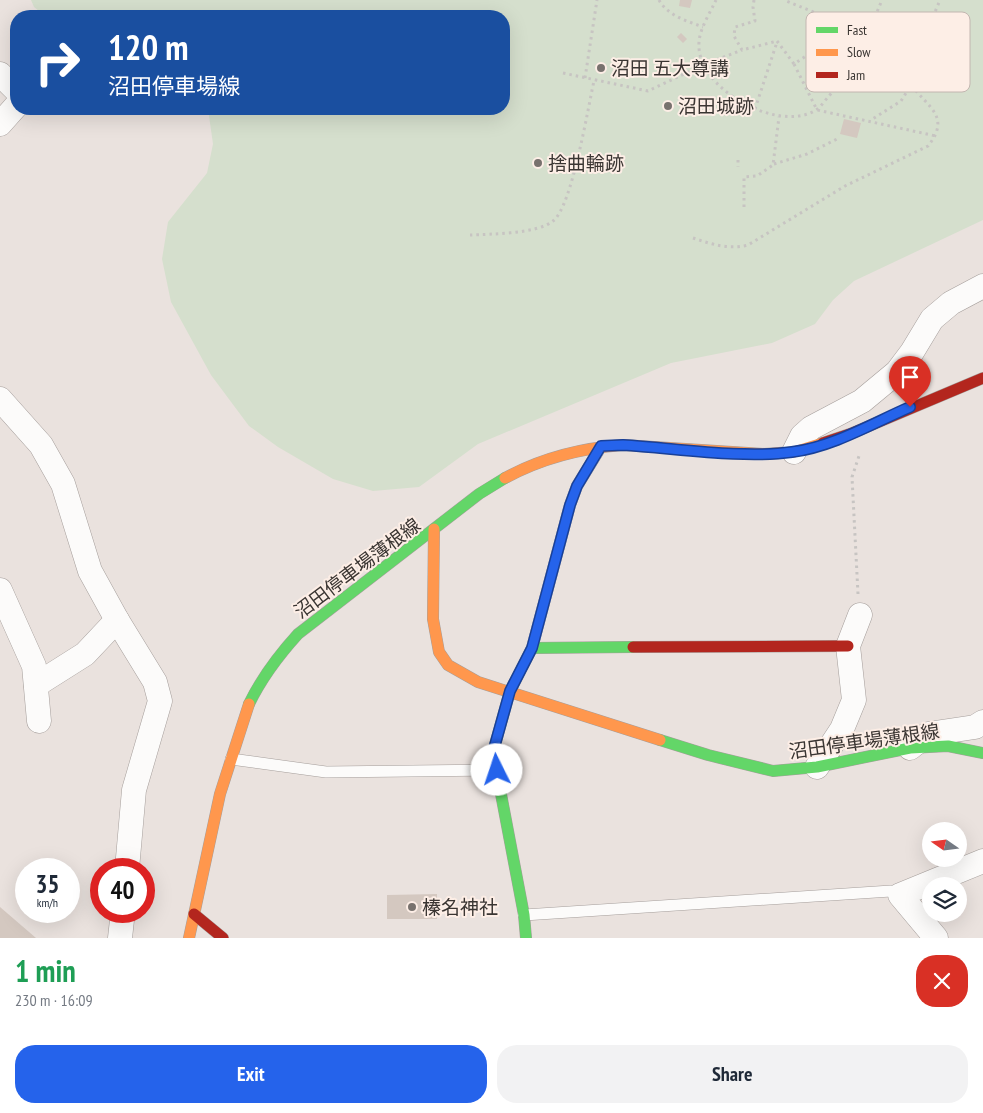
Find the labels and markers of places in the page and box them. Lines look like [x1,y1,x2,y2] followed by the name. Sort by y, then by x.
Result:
[611,56,729,80] place label: 沼田 五大尊講
[595,62,607,74] marker: 沼田 五大尊講
[678,94,754,118] place label: 沼田城跡
[662,100,674,112] marker: 沼田城跡
[548,151,624,175] place label: 捨曲輪跡
[532,157,544,169] marker: 捨曲輪跡
[889,356,931,407] pin
[422,895,498,919] place label: 榛名神社
[406,901,418,913] marker: 榛名神社

